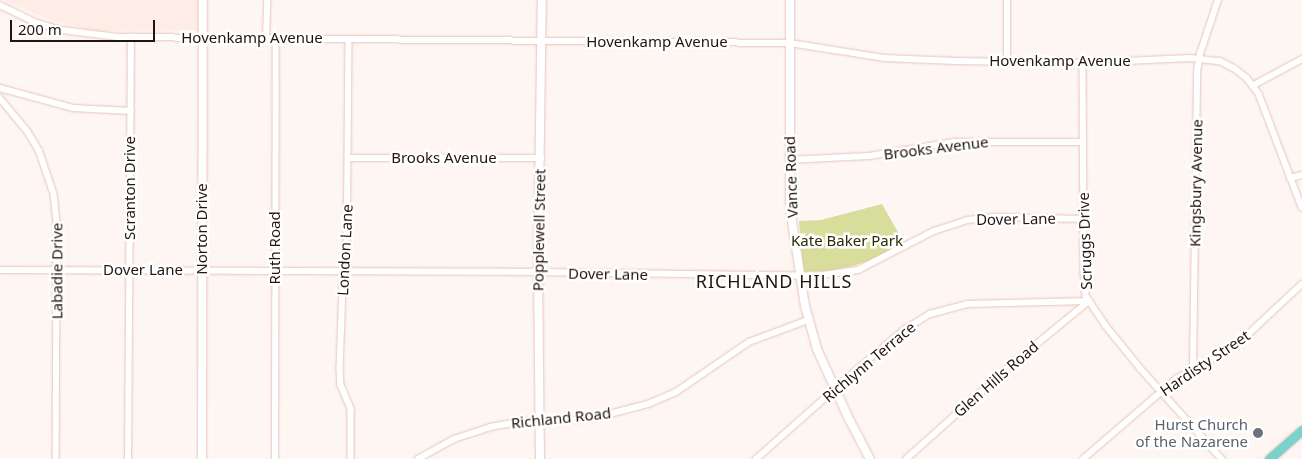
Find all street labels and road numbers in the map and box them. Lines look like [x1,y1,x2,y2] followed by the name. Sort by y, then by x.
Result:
[181,29,323,47] street label: Hovenkamp Avenue
[586,33,728,51] street label: Hovenkamp Avenue
[989,52,1131,70] street label: Hovenkamp Avenue
[1186,119,1206,247] street label: Kingsbury Avenue
[883,133,989,163] street label: Brooks Avenue
[121,136,139,240] street label: Scranton Drive
[781,136,801,218] street label: Vance Road
[391,149,497,167] street label: Brooks Avenue
[529,169,549,291] street label: Popplewell Street
[193,183,211,275] street label: Norton Drive
[1074,192,1096,290] street label: Scruggs Drive
[334,204,356,296] street label: London Lane
[976,209,1056,229] street label: Dover Lane
[266,211,284,285] street label: Ruth Road
[48,223,66,319] street label: Labadie Drive
[103,261,183,279] street label: Dover Lane
[568,264,648,284] street label: Dover Lane
[819,318,919,406] street label: Richlynn Terrace
[1157,326,1253,400] street label: Hardisty Street
[950,337,1042,421] street label: Glen Hills Road
[510,404,612,432] street label: Richland Road

